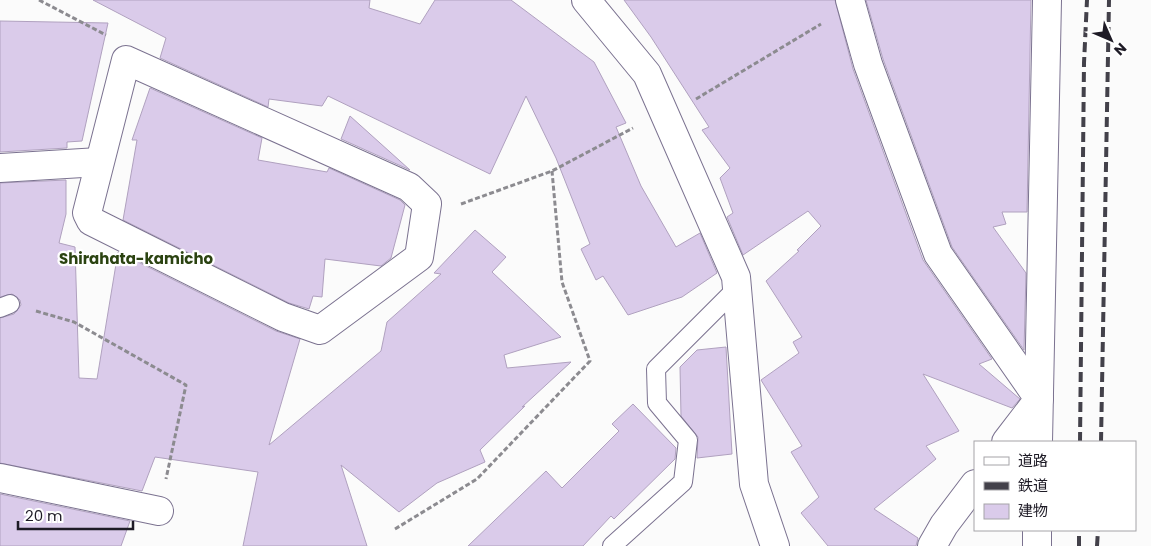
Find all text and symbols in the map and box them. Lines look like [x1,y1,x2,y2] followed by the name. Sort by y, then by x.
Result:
[1086,15,1136,65] north arrow
[1109,38,1131,60] text: N
[59,248,214,269] district label: Shirahata-kamicho
[974,441,1136,531] legend
[1018,450,1048,471] text: 道路
[1018,475,1048,496] text: 鉄道
[18,498,132,530] scale bar
[1018,500,1048,521] text: 建物
[25,505,63,526] text: 20 m

